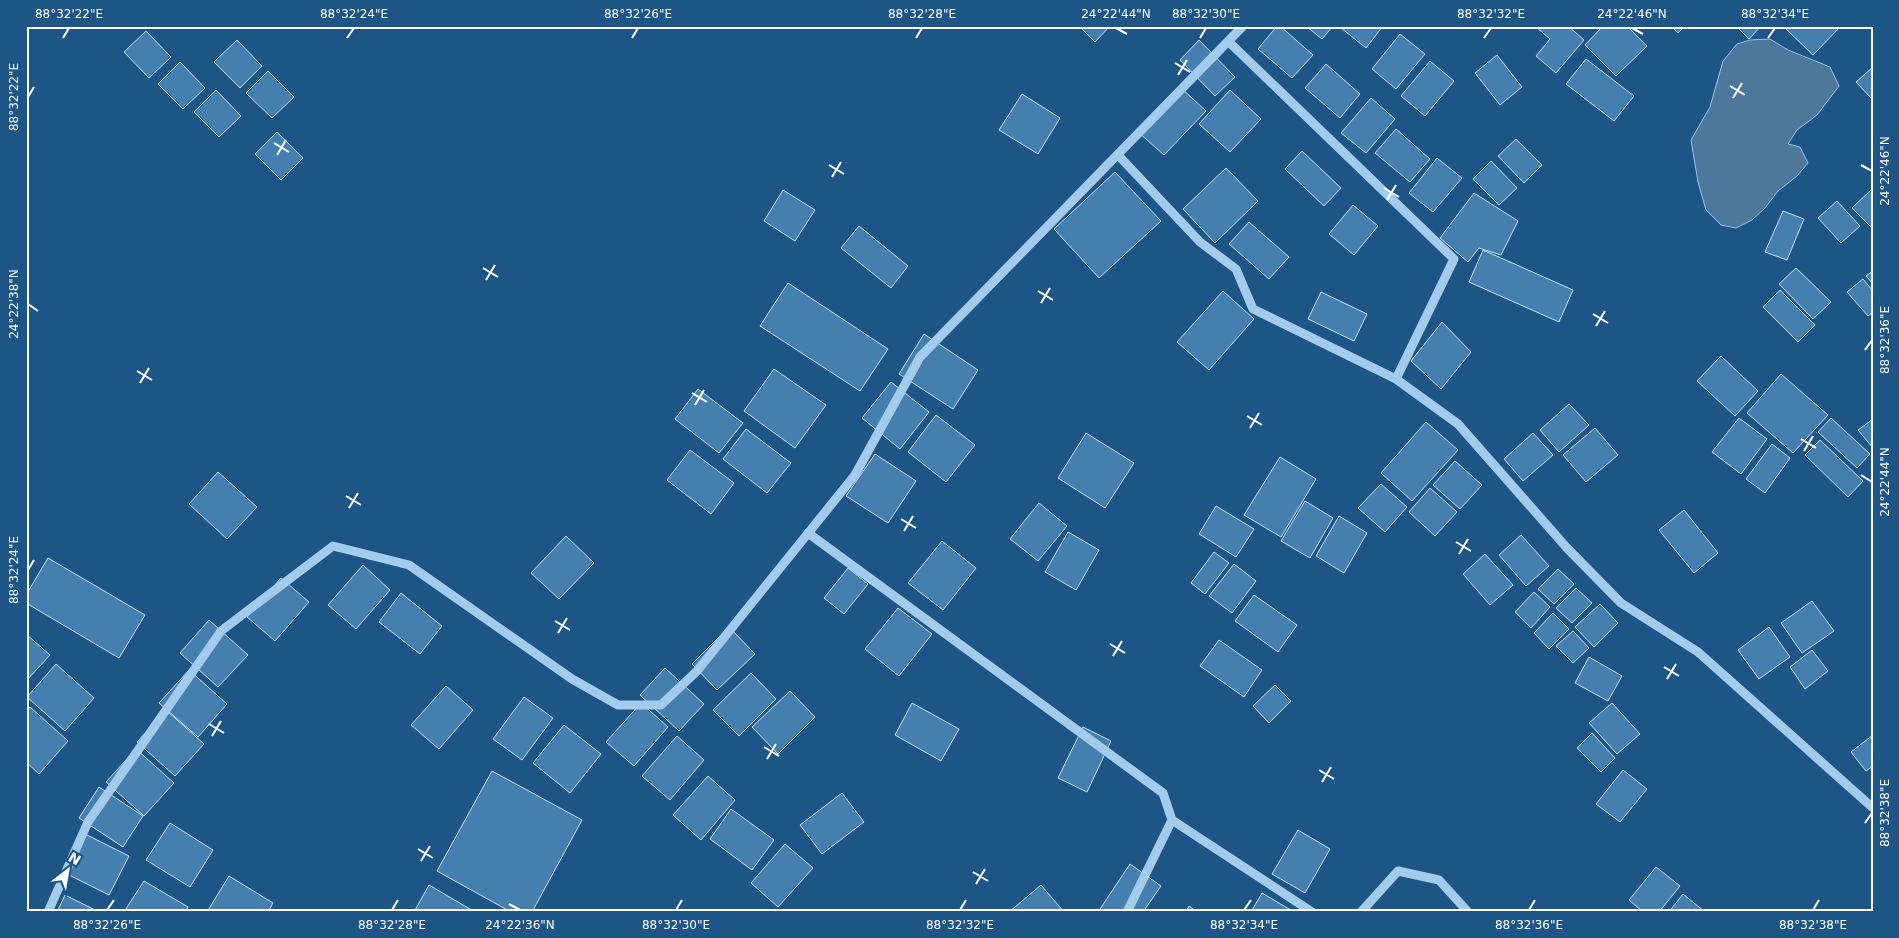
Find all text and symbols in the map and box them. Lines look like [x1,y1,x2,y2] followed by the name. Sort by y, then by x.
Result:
[35,7,103,21] text: 88°32'22"E
[320,7,388,21] text: 88°32'24"E
[604,7,672,21] text: 88°32'26"E
[888,7,956,21] text: 88°32'28"E
[1081,7,1151,21] text: 24°22'44"N
[1172,7,1240,21] text: 88°32'30"E
[1457,7,1525,21] text: 88°32'32"E
[1597,7,1667,21] text: 24°22'46"N
[1741,7,1809,21] text: 88°32'34"E
[7,63,21,131] text: 88°32'22"E
[1878,136,1892,206] text: 24°22'46"N
[7,269,21,339] text: 24°22'38"N
[1878,306,1892,374] text: 88°32'36"E
[1878,447,1892,517] text: 24°22'44"N
[7,536,21,604] text: 88°32'24"E
[1878,779,1892,847] text: 88°32'38"E
[42,846,92,896] north arrow
[66,849,84,869] text: N
[73,918,141,932] text: 88°32'26"E
[358,918,426,932] text: 88°32'28"E
[485,918,555,932] text: 24°22'36"N
[642,918,710,932] text: 88°32'30"E
[926,918,994,932] text: 88°32'32"E
[1210,918,1278,932] text: 88°32'34"E
[1495,918,1563,932] text: 88°32'36"E
[1779,918,1847,932] text: 88°32'38"E

